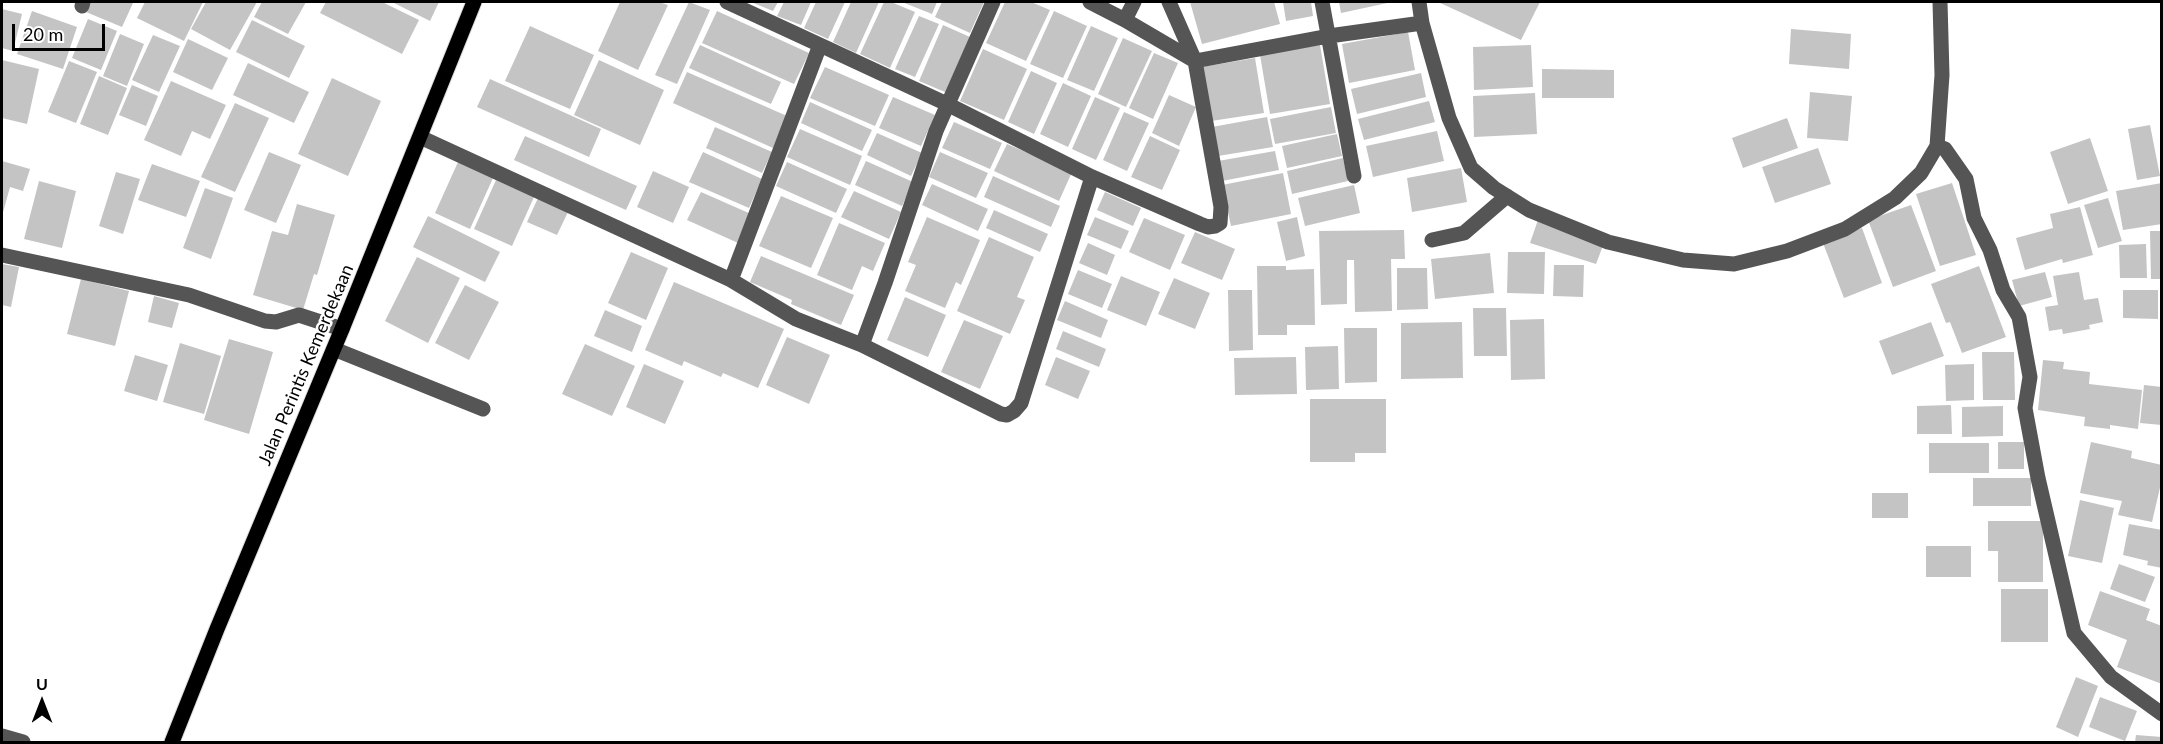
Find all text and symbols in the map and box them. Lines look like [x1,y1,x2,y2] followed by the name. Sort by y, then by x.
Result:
[15,12,108,50] scale bar
[23,23,63,45] text: 20 m
[254,261,358,469] street label: Jalan Perintis Kemerdekaan
[12,672,72,732] north arrow
[36,674,48,693] text: U

